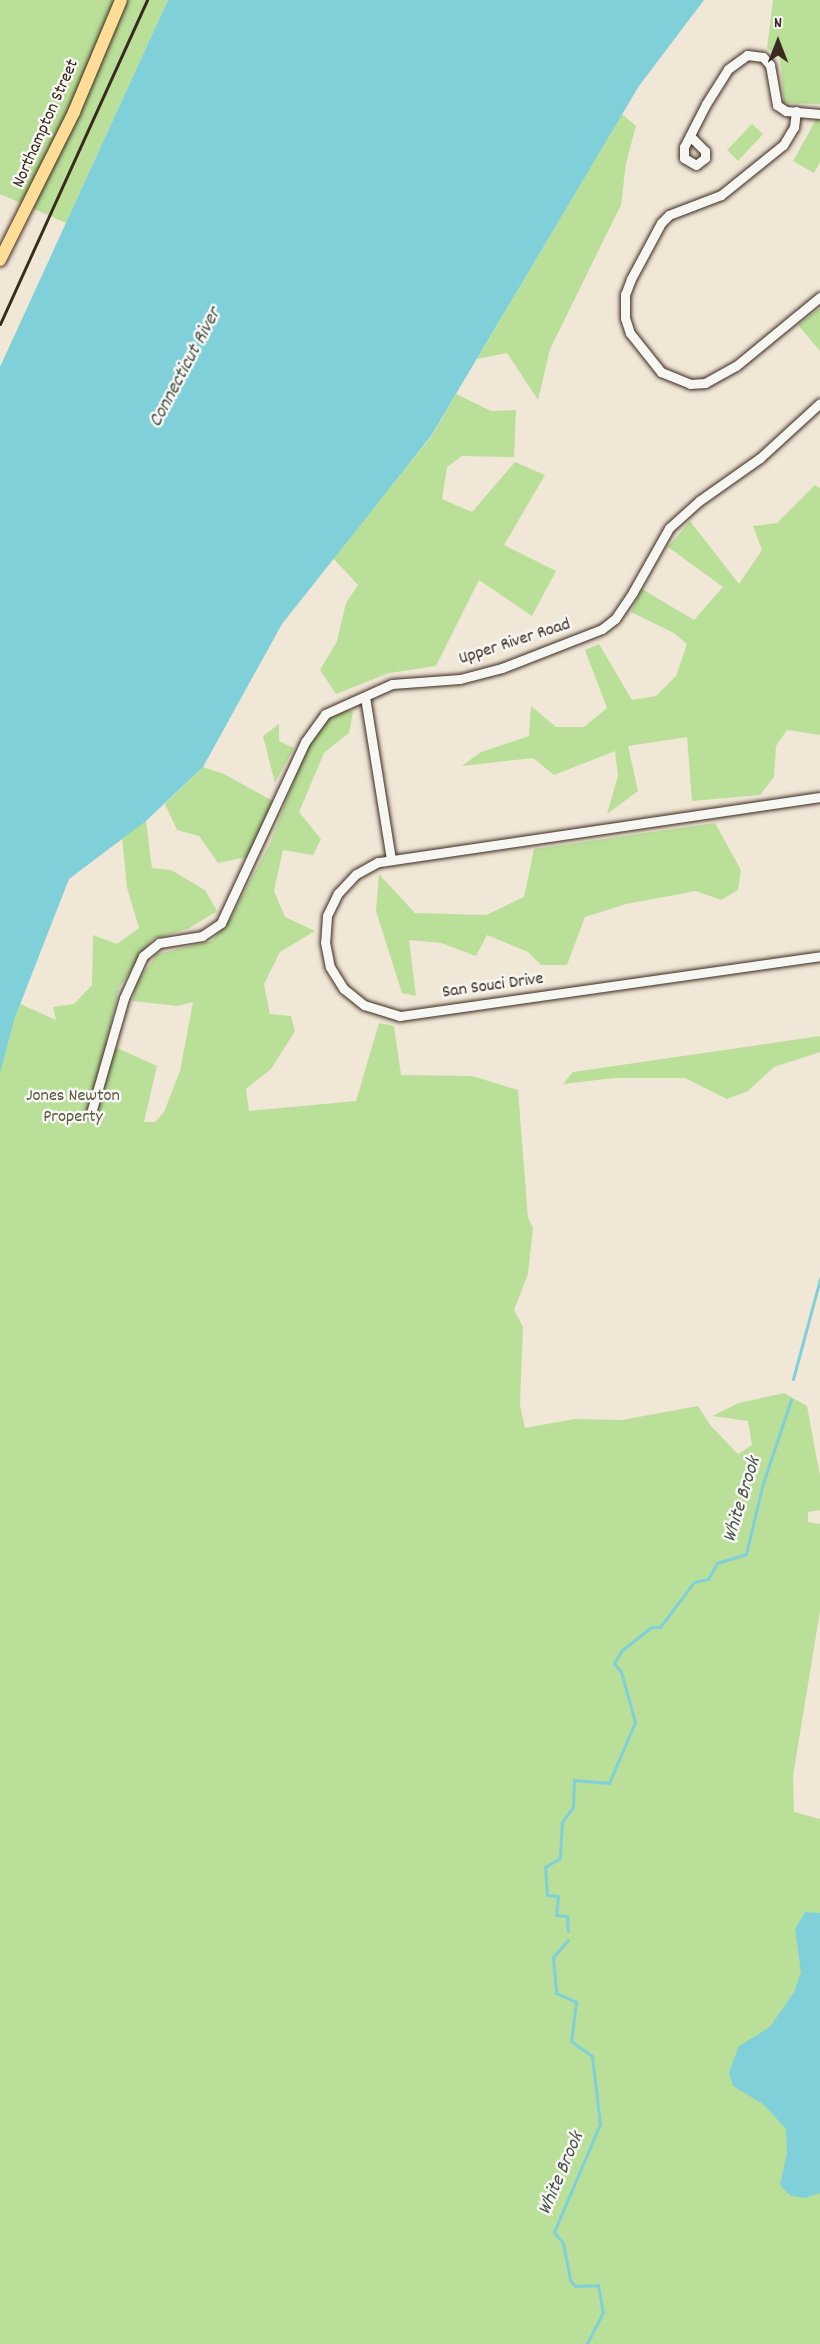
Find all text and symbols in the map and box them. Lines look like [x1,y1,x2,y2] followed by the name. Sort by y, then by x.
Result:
[748,12,808,72] north arrow
[774,12,782,35] text: N
[9,56,85,192] street label: Northampton Street
[144,304,228,432] water label: Connecticut River
[457,615,573,671] street label: Upper River Road
[441,969,545,1005] street label: San Souci Drive
[26,1087,120,1130] park label: Jones Newton Property
[719,1454,767,1546] water label: White Brook
[534,2129,590,2219] water label: White Brook

